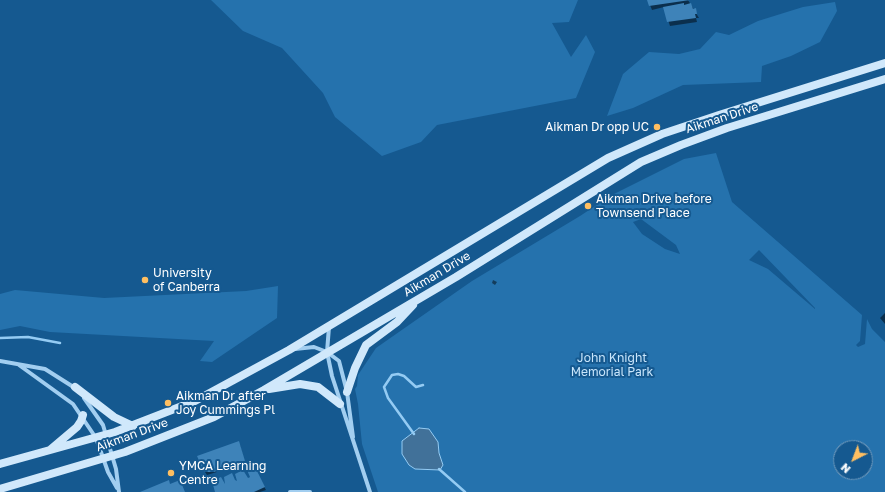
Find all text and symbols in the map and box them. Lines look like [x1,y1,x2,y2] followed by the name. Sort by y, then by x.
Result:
[684,99,760,137] street label: Aikman Drive
[545,120,649,134] place label: Aikman Dr opp UC
[652,122,662,132] marker: Aikman Dr opp UC
[596,192,712,220] place label: Aikman Drive before Townsend Place
[583,201,593,211] marker: Aikman Drive before Townsend Place
[401,248,473,300] street label: Aikman Drive
[153,266,220,294] place label: University of Canberra
[140,275,150,285] marker: University of Canberra
[571,351,653,379] park label: John Knight Memorial Park
[176,389,275,417] place label: Aikman Dr after Joy Cummings Pl
[163,398,173,408] marker: Aikman Dr after Joy Cummings Pl
[94,415,170,455] street label: Aikman Drive
[833,440,873,480] north arrow
[179,459,266,487] place label: YMCA Learning Centre
[838,461,853,476] text: N
[166,468,176,478] marker: YMCA Learning Centre

